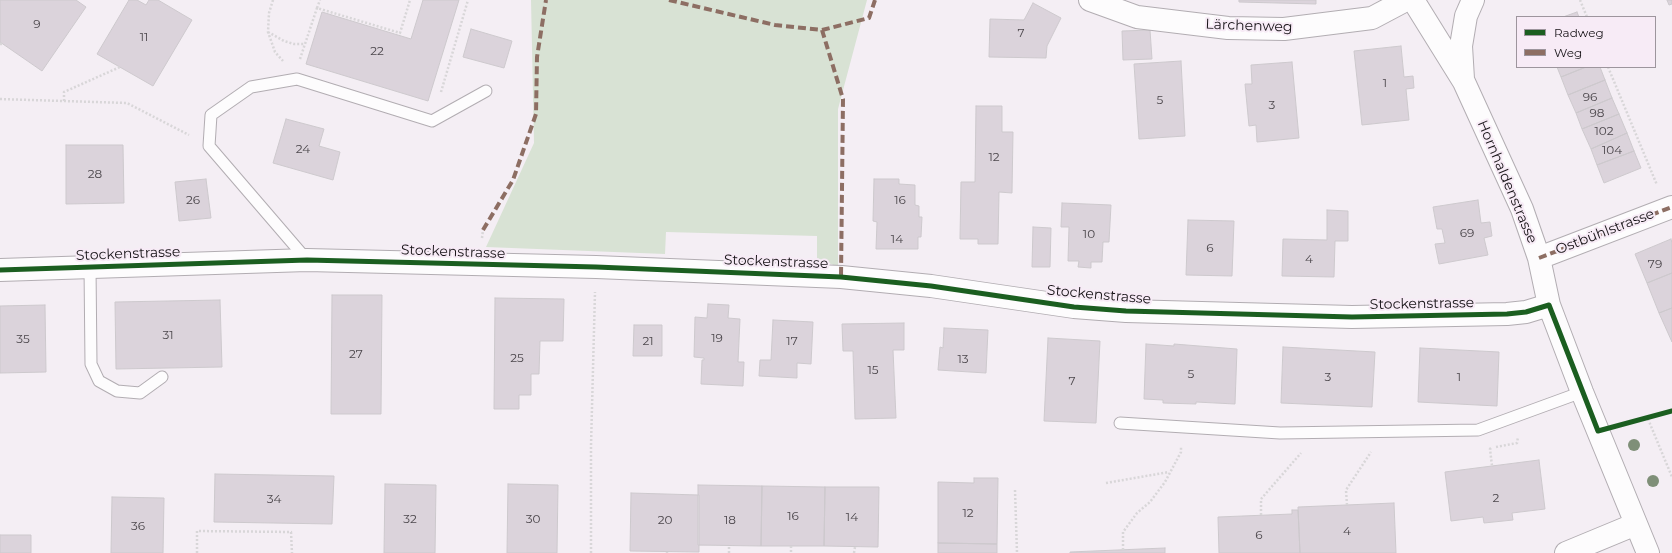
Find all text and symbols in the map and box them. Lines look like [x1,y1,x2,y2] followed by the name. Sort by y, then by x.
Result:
[1205,16,1293,36] street label: Lärchenweg
[1516,16,1656,68] legend
[33,17,41,31] house number: 9
[1554,25,1604,40] text: Radweg
[1017,26,1025,40] house number: 7
[140,30,148,44] house number: 11
[370,44,384,58] house number: 22
[1554,45,1582,60] text: Weg
[1383,76,1387,90] house number: 1
[1583,90,1597,104] house number: 96
[1157,93,1163,107] house number: 5
[1269,98,1275,112] house number: 3
[1590,106,1604,120] house number: 98
[1473,118,1541,246] street label: Hornhaldenstrasse
[1594,124,1614,138] house number: 102
[296,142,310,156] house number: 24
[1602,143,1622,157] house number: 104
[988,150,1000,164] house number: 12
[88,167,102,181] house number: 28
[186,193,200,207] house number: 26
[894,193,906,207] house number: 16
[1553,205,1657,259] street label: Ostbühlstrasse
[1460,226,1474,240] house number: 69
[1083,227,1095,241] house number: 10
[891,232,903,246] house number: 14
[1206,241,1214,255] house number: 6
[400,242,506,262] street label: Stockenstrasse
[75,244,181,264] street label: Stockenstrasse
[723,252,829,272] street label: Stockenstrasse
[1305,252,1313,266] house number: 4
[1648,257,1662,271] house number: 79
[1046,282,1152,308] street label: Stockenstrasse
[1370,295,1474,313] street label: Stockenstrasse
[162,328,174,342] house number: 31
[711,331,723,345] house number: 19
[16,332,30,346] house number: 35
[642,334,654,348] house number: 21
[786,334,798,348] house number: 17
[349,347,363,361] house number: 27
[510,351,524,365] house number: 25
[957,352,969,366] house number: 13
[867,363,879,377] house number: 15
[1188,367,1194,381] house number: 5
[1325,370,1331,384] house number: 3
[1457,370,1461,384] house number: 1
[1068,374,1076,388] house number: 7
[1493,491,1499,505] house number: 2
[267,492,281,506] house number: 34
[962,506,974,520] house number: 12
[787,509,799,523] house number: 16
[846,510,858,524] house number: 14
[403,512,417,526] house number: 32
[526,512,540,526] house number: 30
[658,513,672,527] house number: 20
[724,513,736,527] house number: 18
[131,519,145,533] house number: 36
[1343,524,1351,538] house number: 4
[1255,528,1263,542] house number: 6

